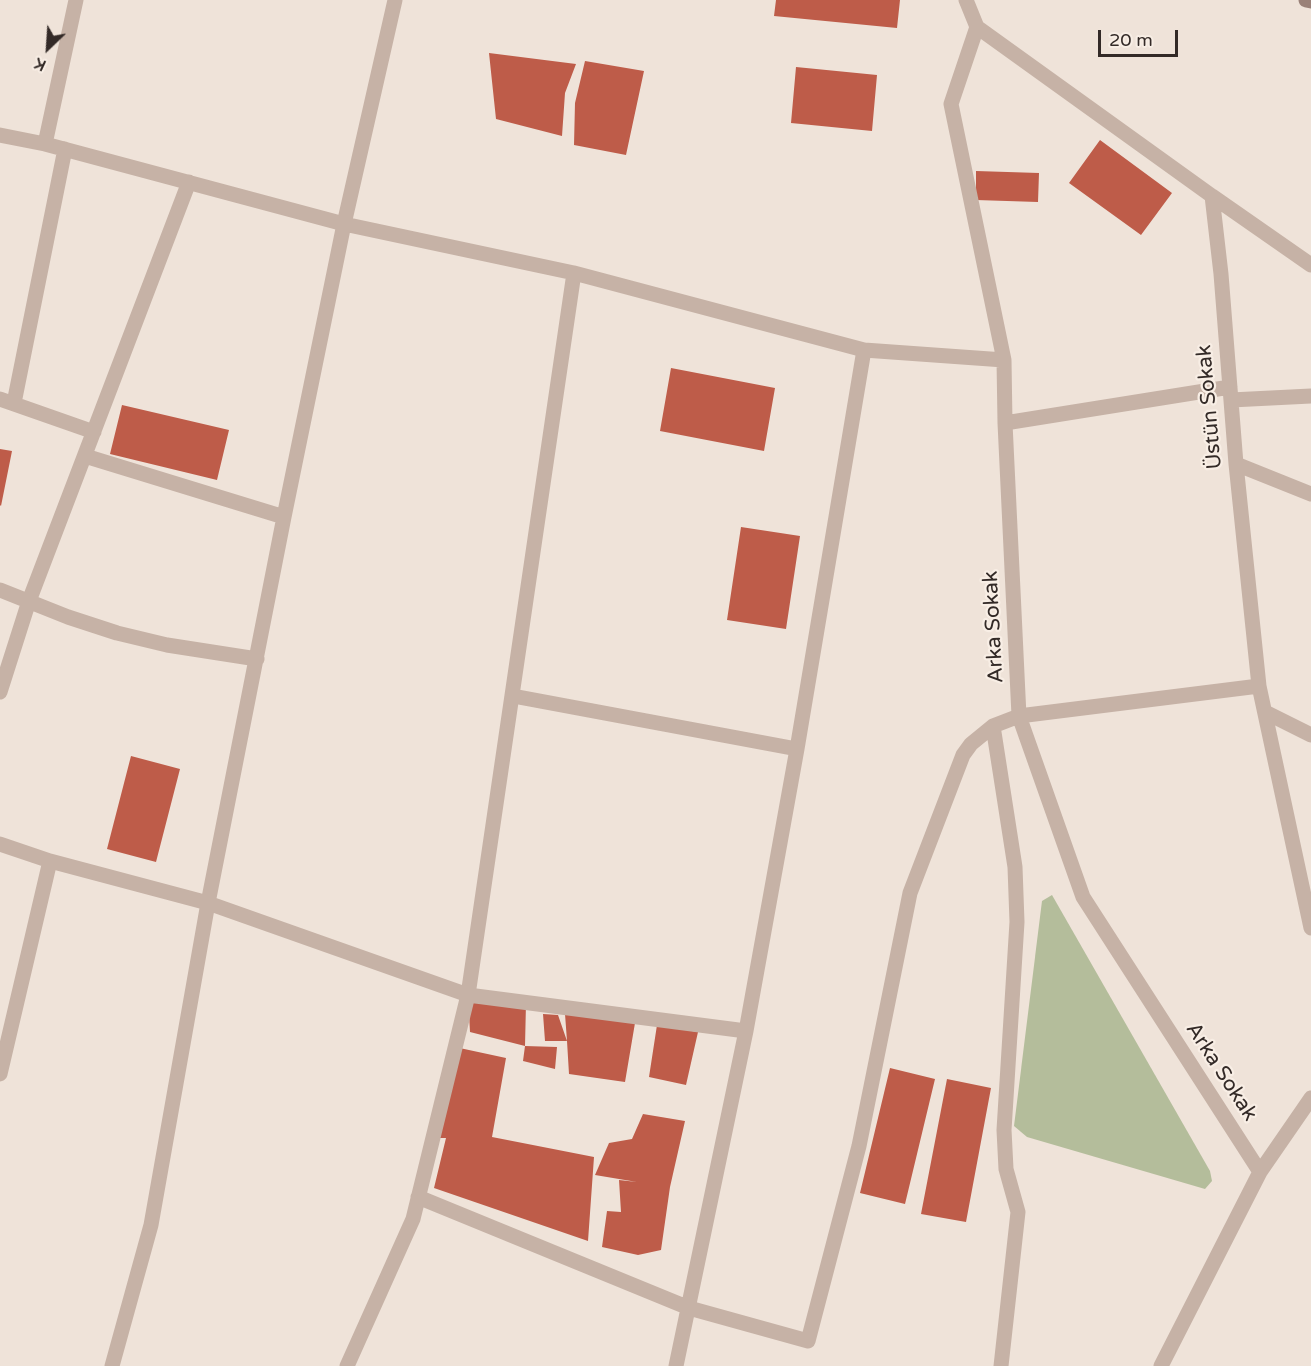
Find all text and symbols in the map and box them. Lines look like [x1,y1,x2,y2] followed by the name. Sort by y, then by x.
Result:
[18,18,78,78] north arrow
[1101,18,1180,56] scale bar
[1109,29,1153,51] text: 20 m
[31,53,49,76] text: K
[1192,344,1228,470] street label: Üstün Sokak
[978,570,1010,684] street label: Arka Sokak
[1180,1018,1262,1126] street label: Arka Sokak

